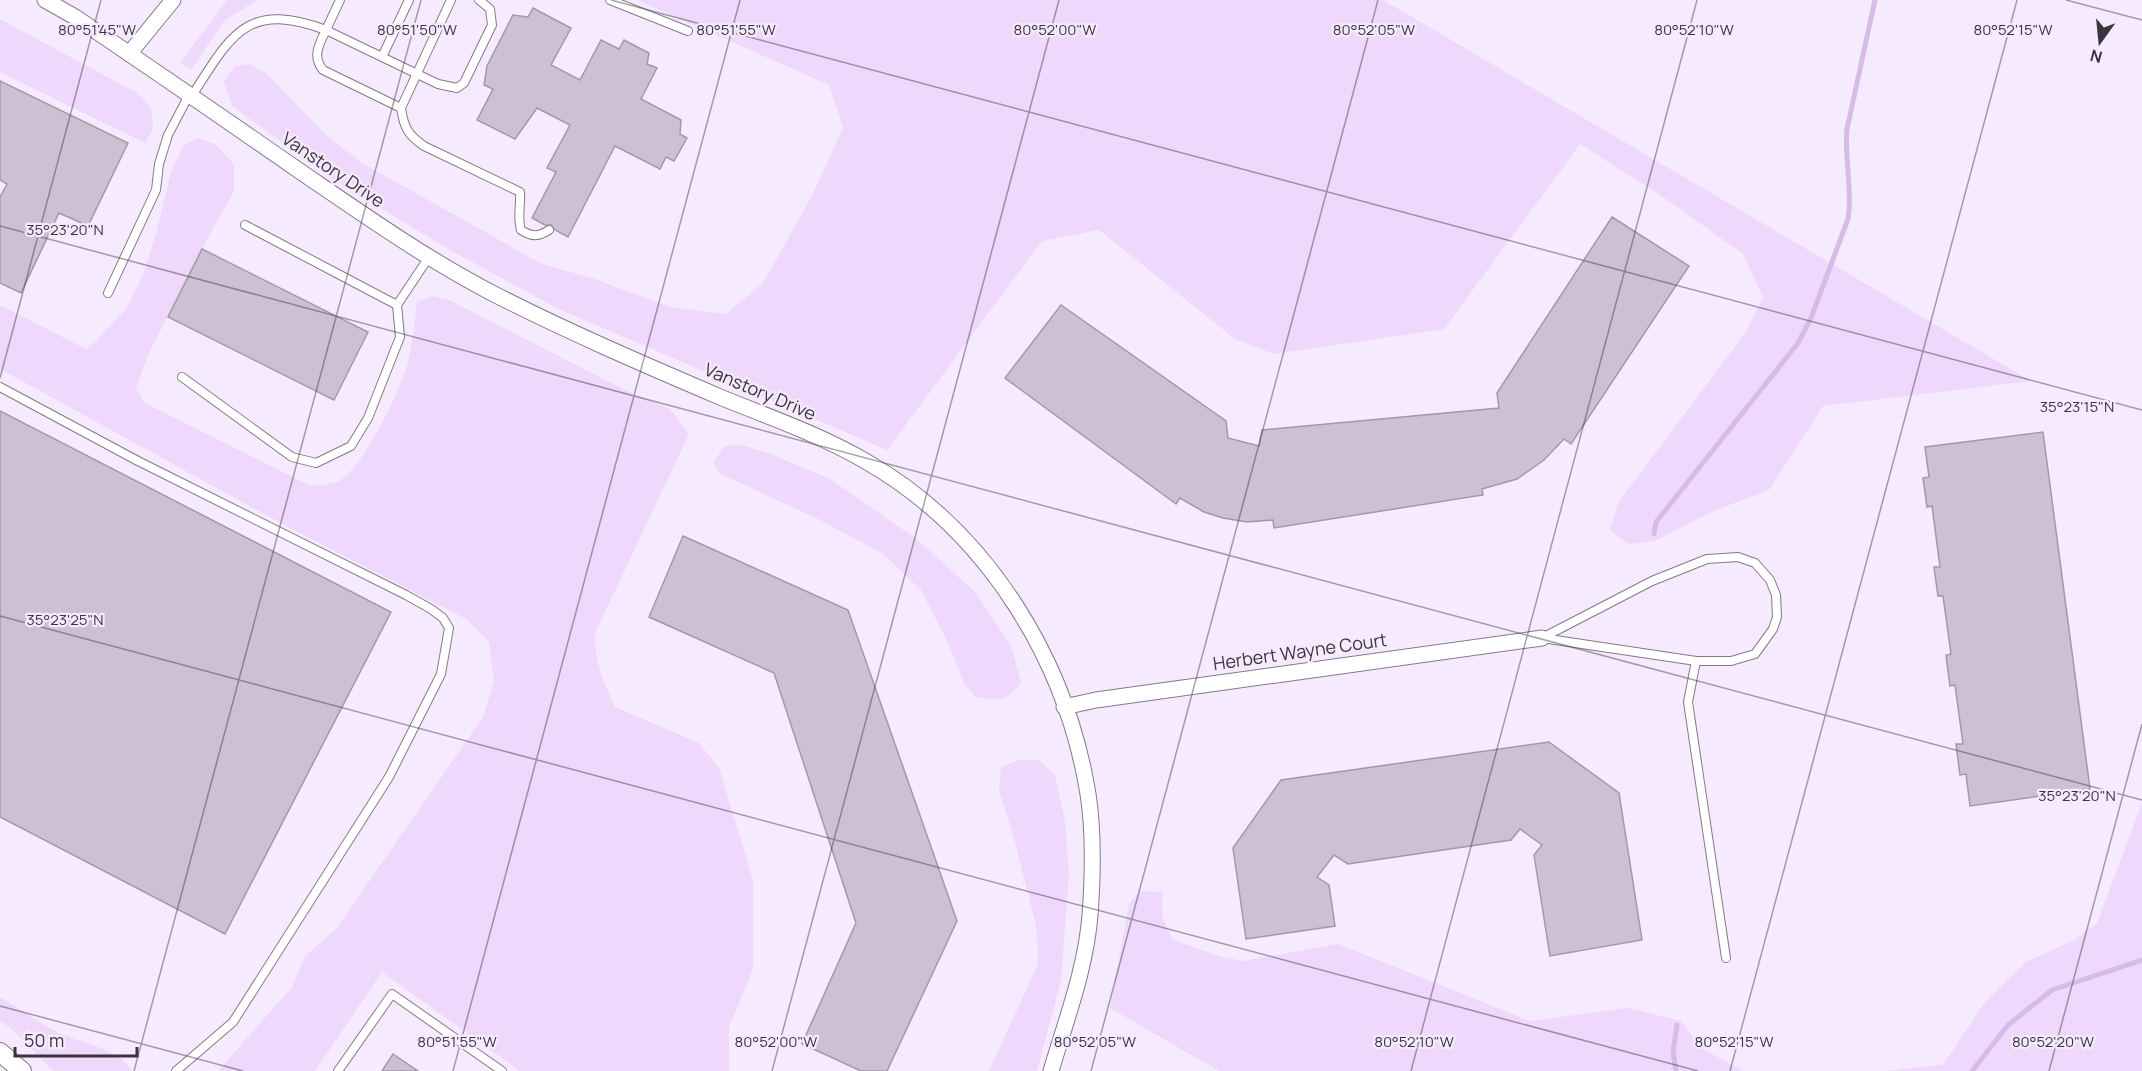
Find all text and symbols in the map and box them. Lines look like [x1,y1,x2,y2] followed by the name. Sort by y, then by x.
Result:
[2070,12,2130,72] north arrow
[58,19,136,40] text: 80°51'45"W
[377,19,457,40] text: 80°51'50"W
[696,19,776,40] text: 80°51'55"W
[1014,19,1096,40] text: 80°52'00"W
[1333,19,1415,40] text: 80°52'05"W
[1654,19,1734,40] text: 80°52'10"W
[1973,19,2053,40] text: 80°52'15"W
[2088,44,2105,69] text: N
[277,126,390,212] street label: Vanstory Drive
[26,219,104,240] text: 35°23'20"N
[701,357,820,425] street label: Vanstory Drive
[2040,396,2114,417] text: 35°23'15"N
[26,609,104,630] text: 35°23'25"N
[1211,627,1388,675] street label: Herbert Wayne Court
[2038,785,2116,806] text: 35°23'20"N
[15,1020,136,1058] scale bar
[24,1028,64,1052] text: 50 m
[417,1031,497,1052] text: 80°51'55"W
[735,1031,817,1052] text: 80°52'00"W
[1054,1031,1136,1052] text: 80°52'05"W
[1374,1031,1454,1052] text: 80°52'10"W
[1694,1031,1774,1052] text: 80°52'15"W
[2012,1031,2094,1052] text: 80°52'20"W

